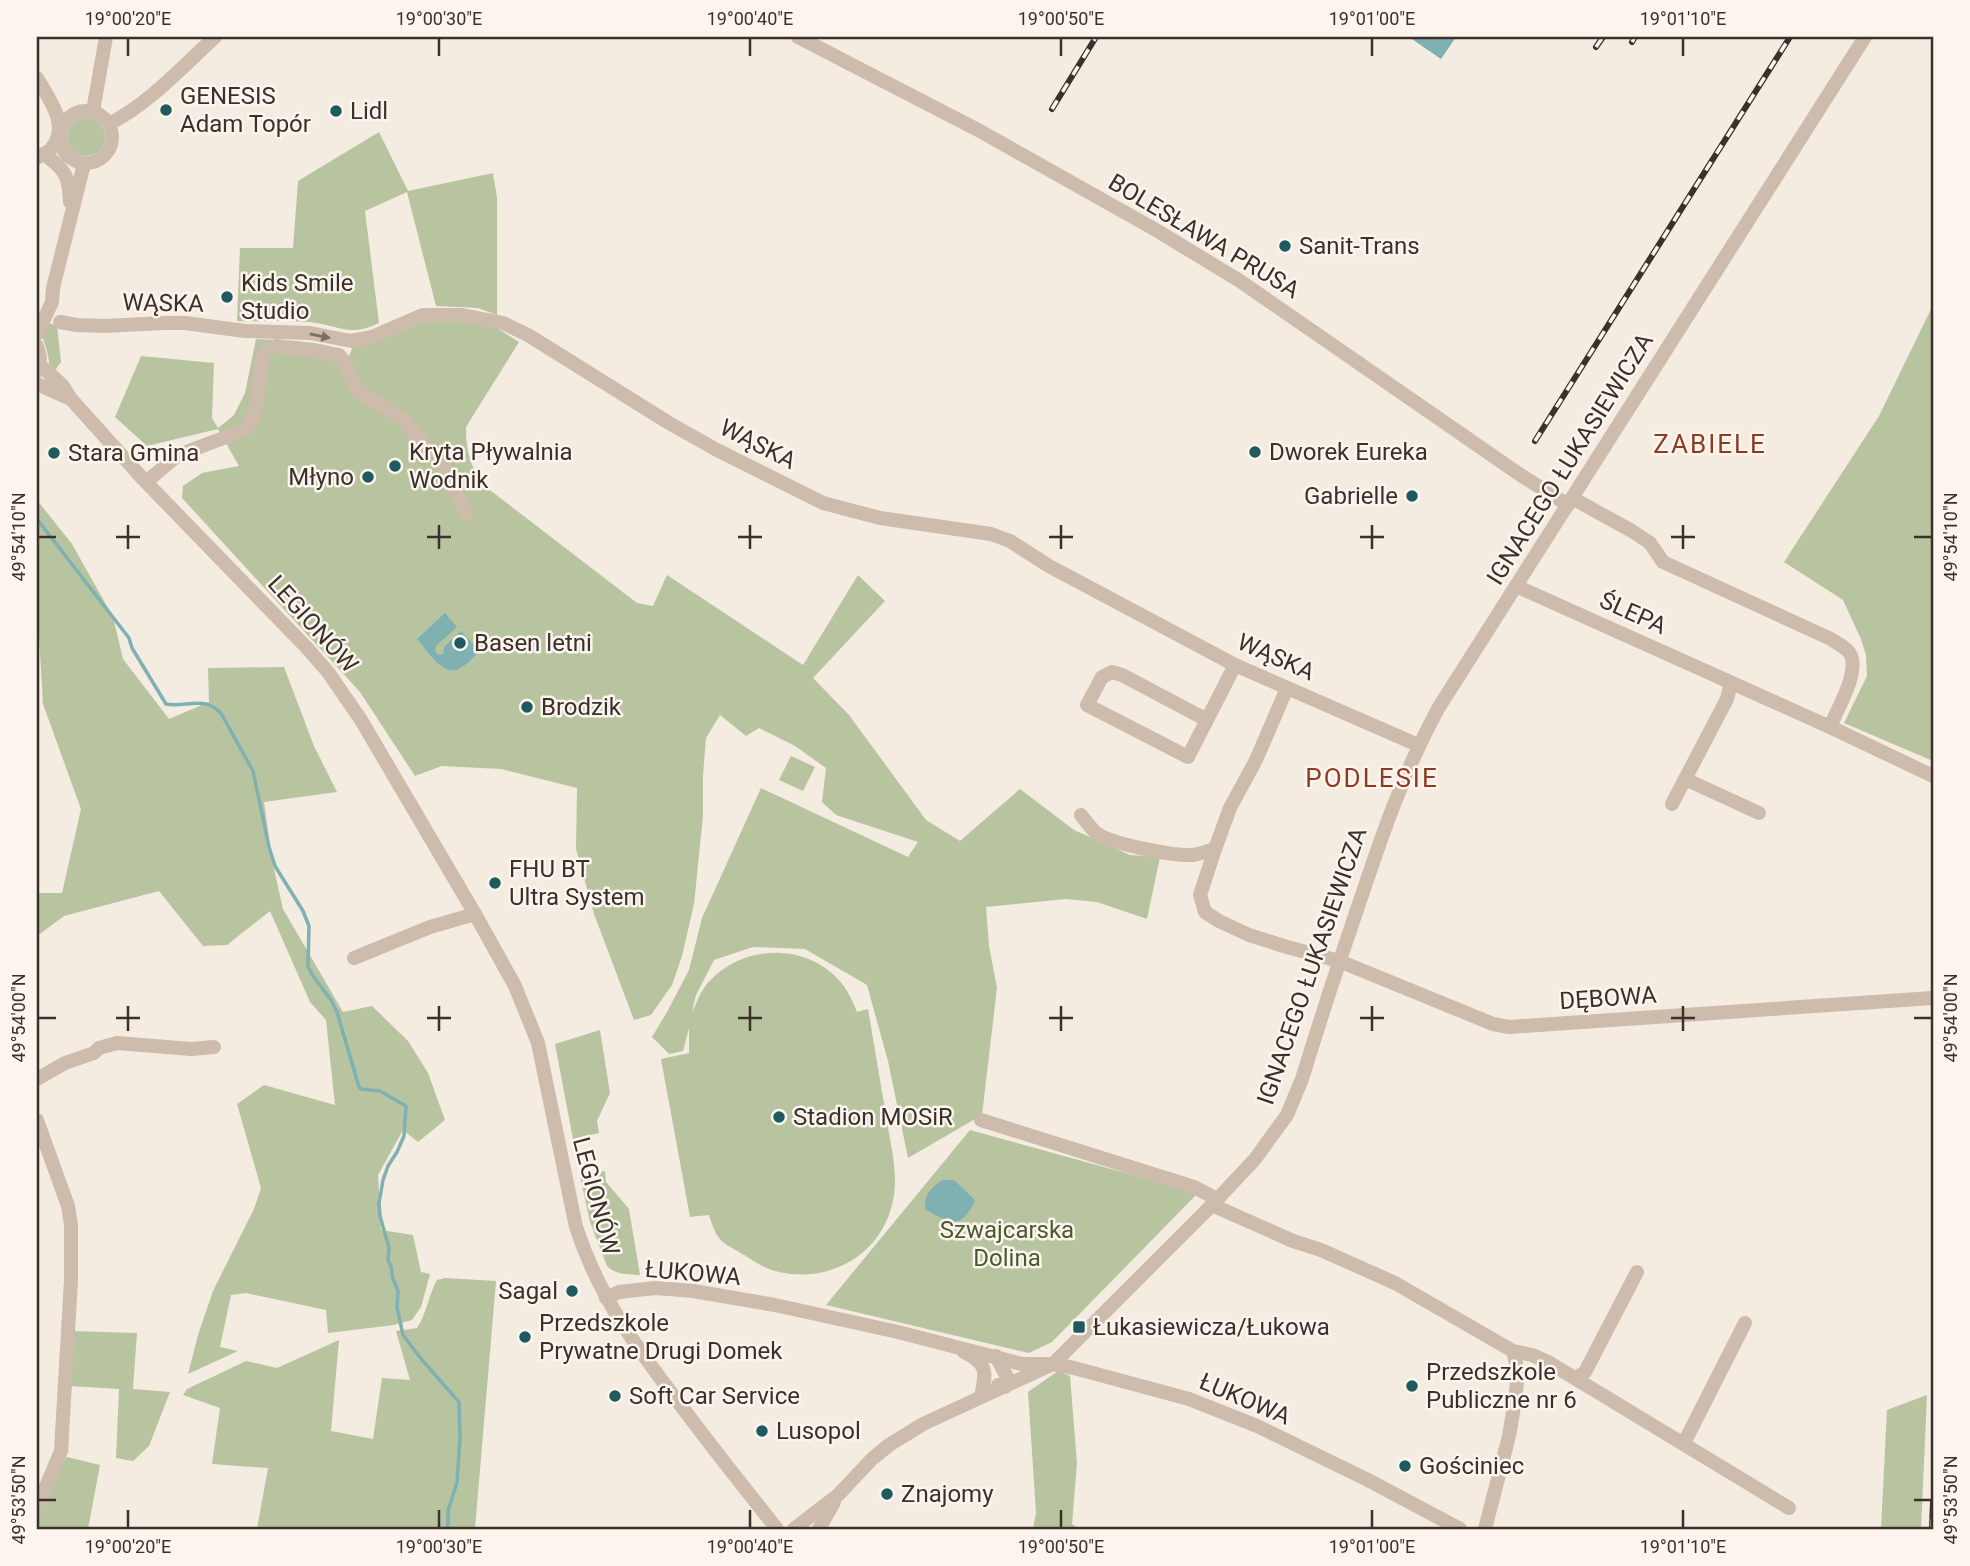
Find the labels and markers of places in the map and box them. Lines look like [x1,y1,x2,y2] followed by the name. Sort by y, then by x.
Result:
[180,82,311,138] place label: GENESIS Adam Topór
[350,97,388,125] place label: Lidl
[158,102,174,118] marker: GENESIS Adam Topór
[328,103,344,119] marker: Lidl
[1299,232,1420,260] place label: Sanit-Trans
[1277,238,1293,254] marker: Sanit-Trans
[241,269,353,325] place label: Kids Smile Studio
[219,289,235,305] marker: Kids Smile Studio
[409,438,573,494] place label: Kryta Pływalnia Wodnik
[1269,438,1428,466] place label: Dworek Eureka
[68,439,199,467] place label: Stara Gmina
[1247,444,1263,460] marker: Dworek Eureka
[46,445,62,461] marker: Stara Gmina
[387,458,403,474] marker: Kryta Pływalnia Wodnik
[288,463,354,491] place label: Młyno
[360,469,376,485] marker: Młyno
[1304,482,1398,510] place label: Gabrielle
[1404,488,1420,504] marker: Gabrielle
[474,629,592,657] place label: Basen letni
[452,635,468,651] marker: Basen letni
[541,693,622,721] place label: Brodzik
[519,699,535,715] marker: Brodzik
[509,855,645,911] place label: FHU BT Ultra System
[487,875,503,891] marker: FHU BT Ultra System
[793,1103,953,1131] place label: Stadion MOSiR
[771,1109,787,1125] marker: Stadion MOSiR
[498,1277,558,1305] place label: Sagal
[564,1283,580,1299] marker: Sagal
[539,1309,783,1365] place label: Przedszkole Prywatne Drugi Domek
[1093,1313,1330,1341] place label: Łukasiewicza/Łukowa
[1071,1319,1087,1335] marker: Łukasiewicza/Łukowa
[517,1329,533,1345] marker: Przedszkole Prywatne Drugi Domek
[1426,1358,1577,1414] place label: Przedszkole Publiczne nr 6
[1404,1378,1420,1394] marker: Przedszkole Publiczne nr 6
[629,1382,800,1410] place label: Soft Car Service
[607,1388,623,1404] marker: Soft Car Service
[776,1417,861,1445] place label: Lusopol
[754,1423,770,1439] marker: Lusopol
[1419,1452,1524,1480] place label: Gościniec
[1397,1458,1413,1474] marker: Gościniec
[901,1480,994,1508] place label: Znajomy
[879,1486,895,1502] marker: Znajomy

